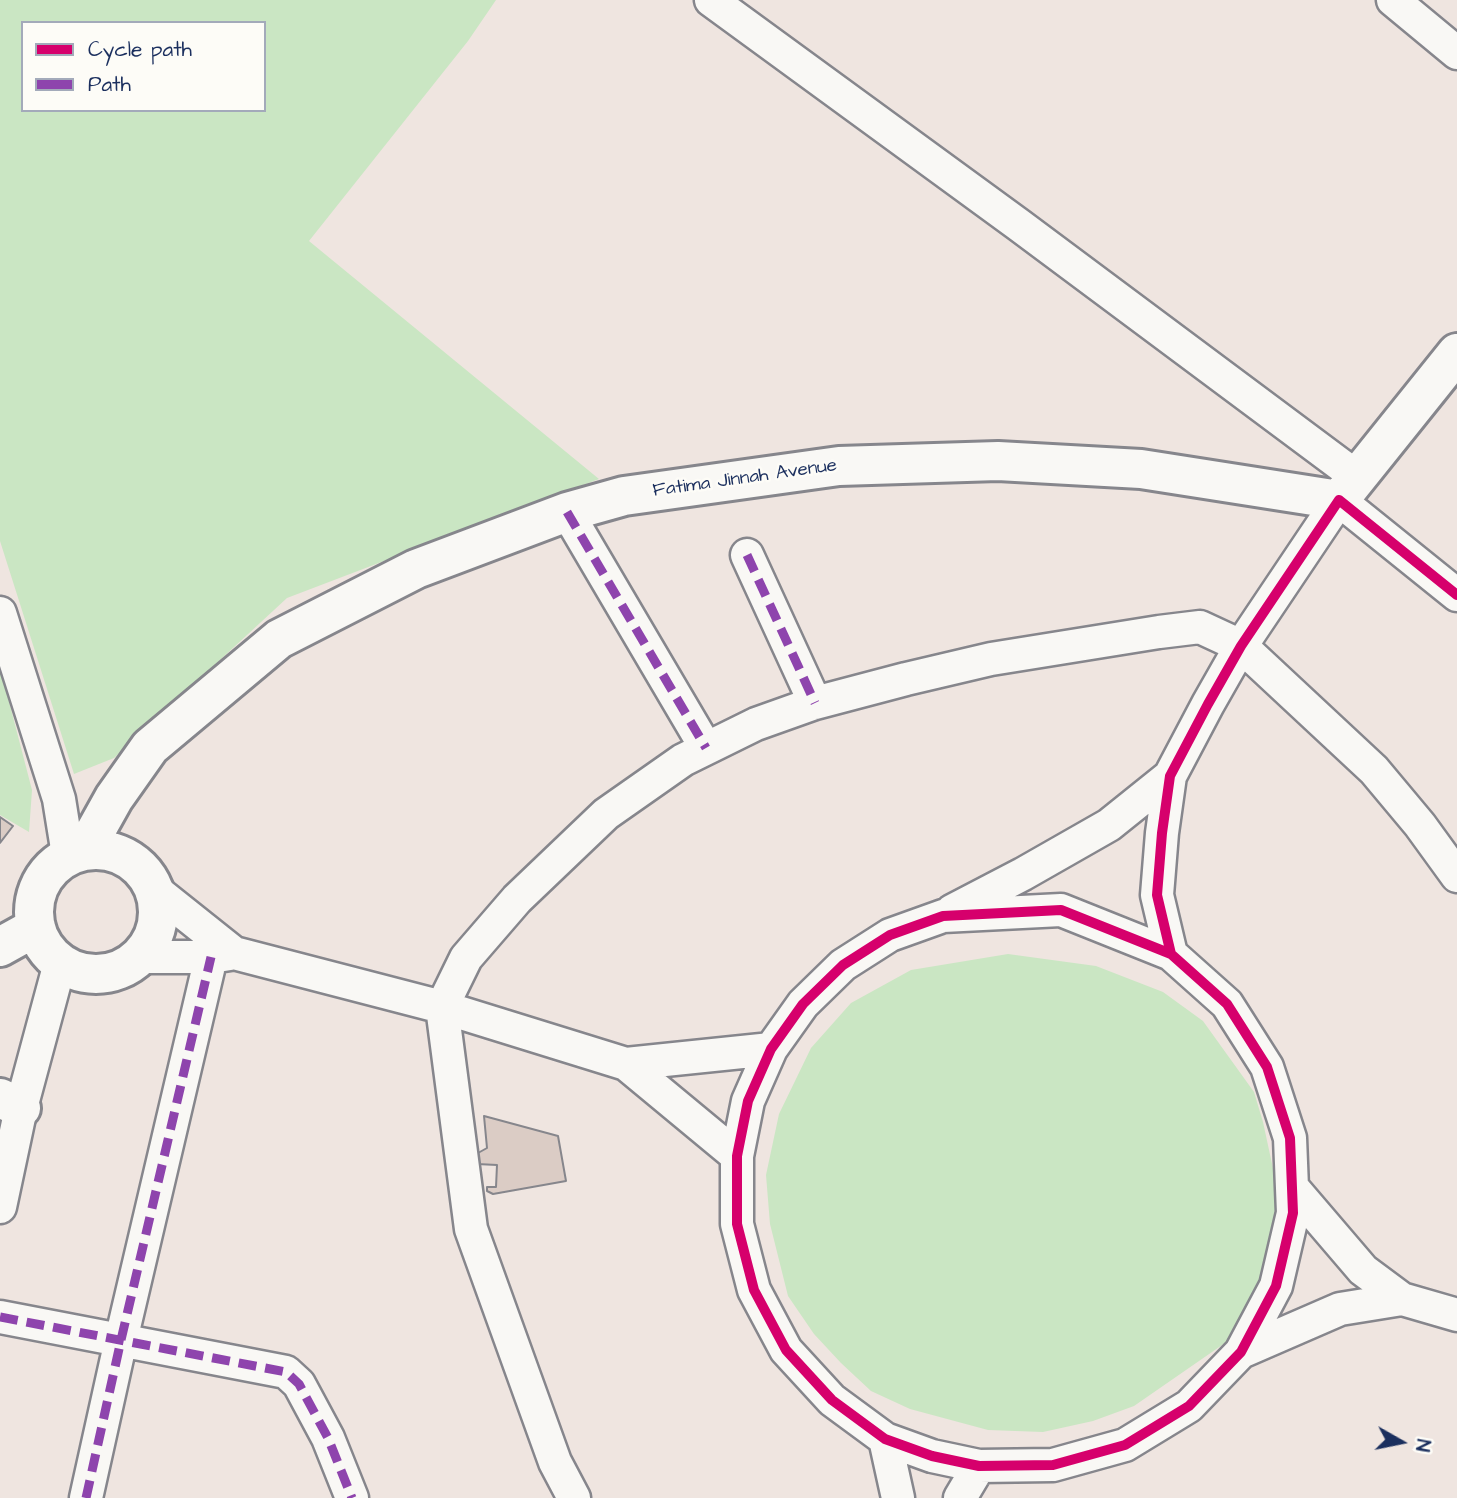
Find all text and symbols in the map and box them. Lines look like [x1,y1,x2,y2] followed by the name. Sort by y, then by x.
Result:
[21,21,266,112] legend
[88,35,192,64] text: Cycle path
[88,70,131,99] text: Path
[651,455,839,503] street label: Fatima Jinnah Avenue
[1366,1407,1436,1477] north arrow
[1408,1437,1437,1453] text: N

